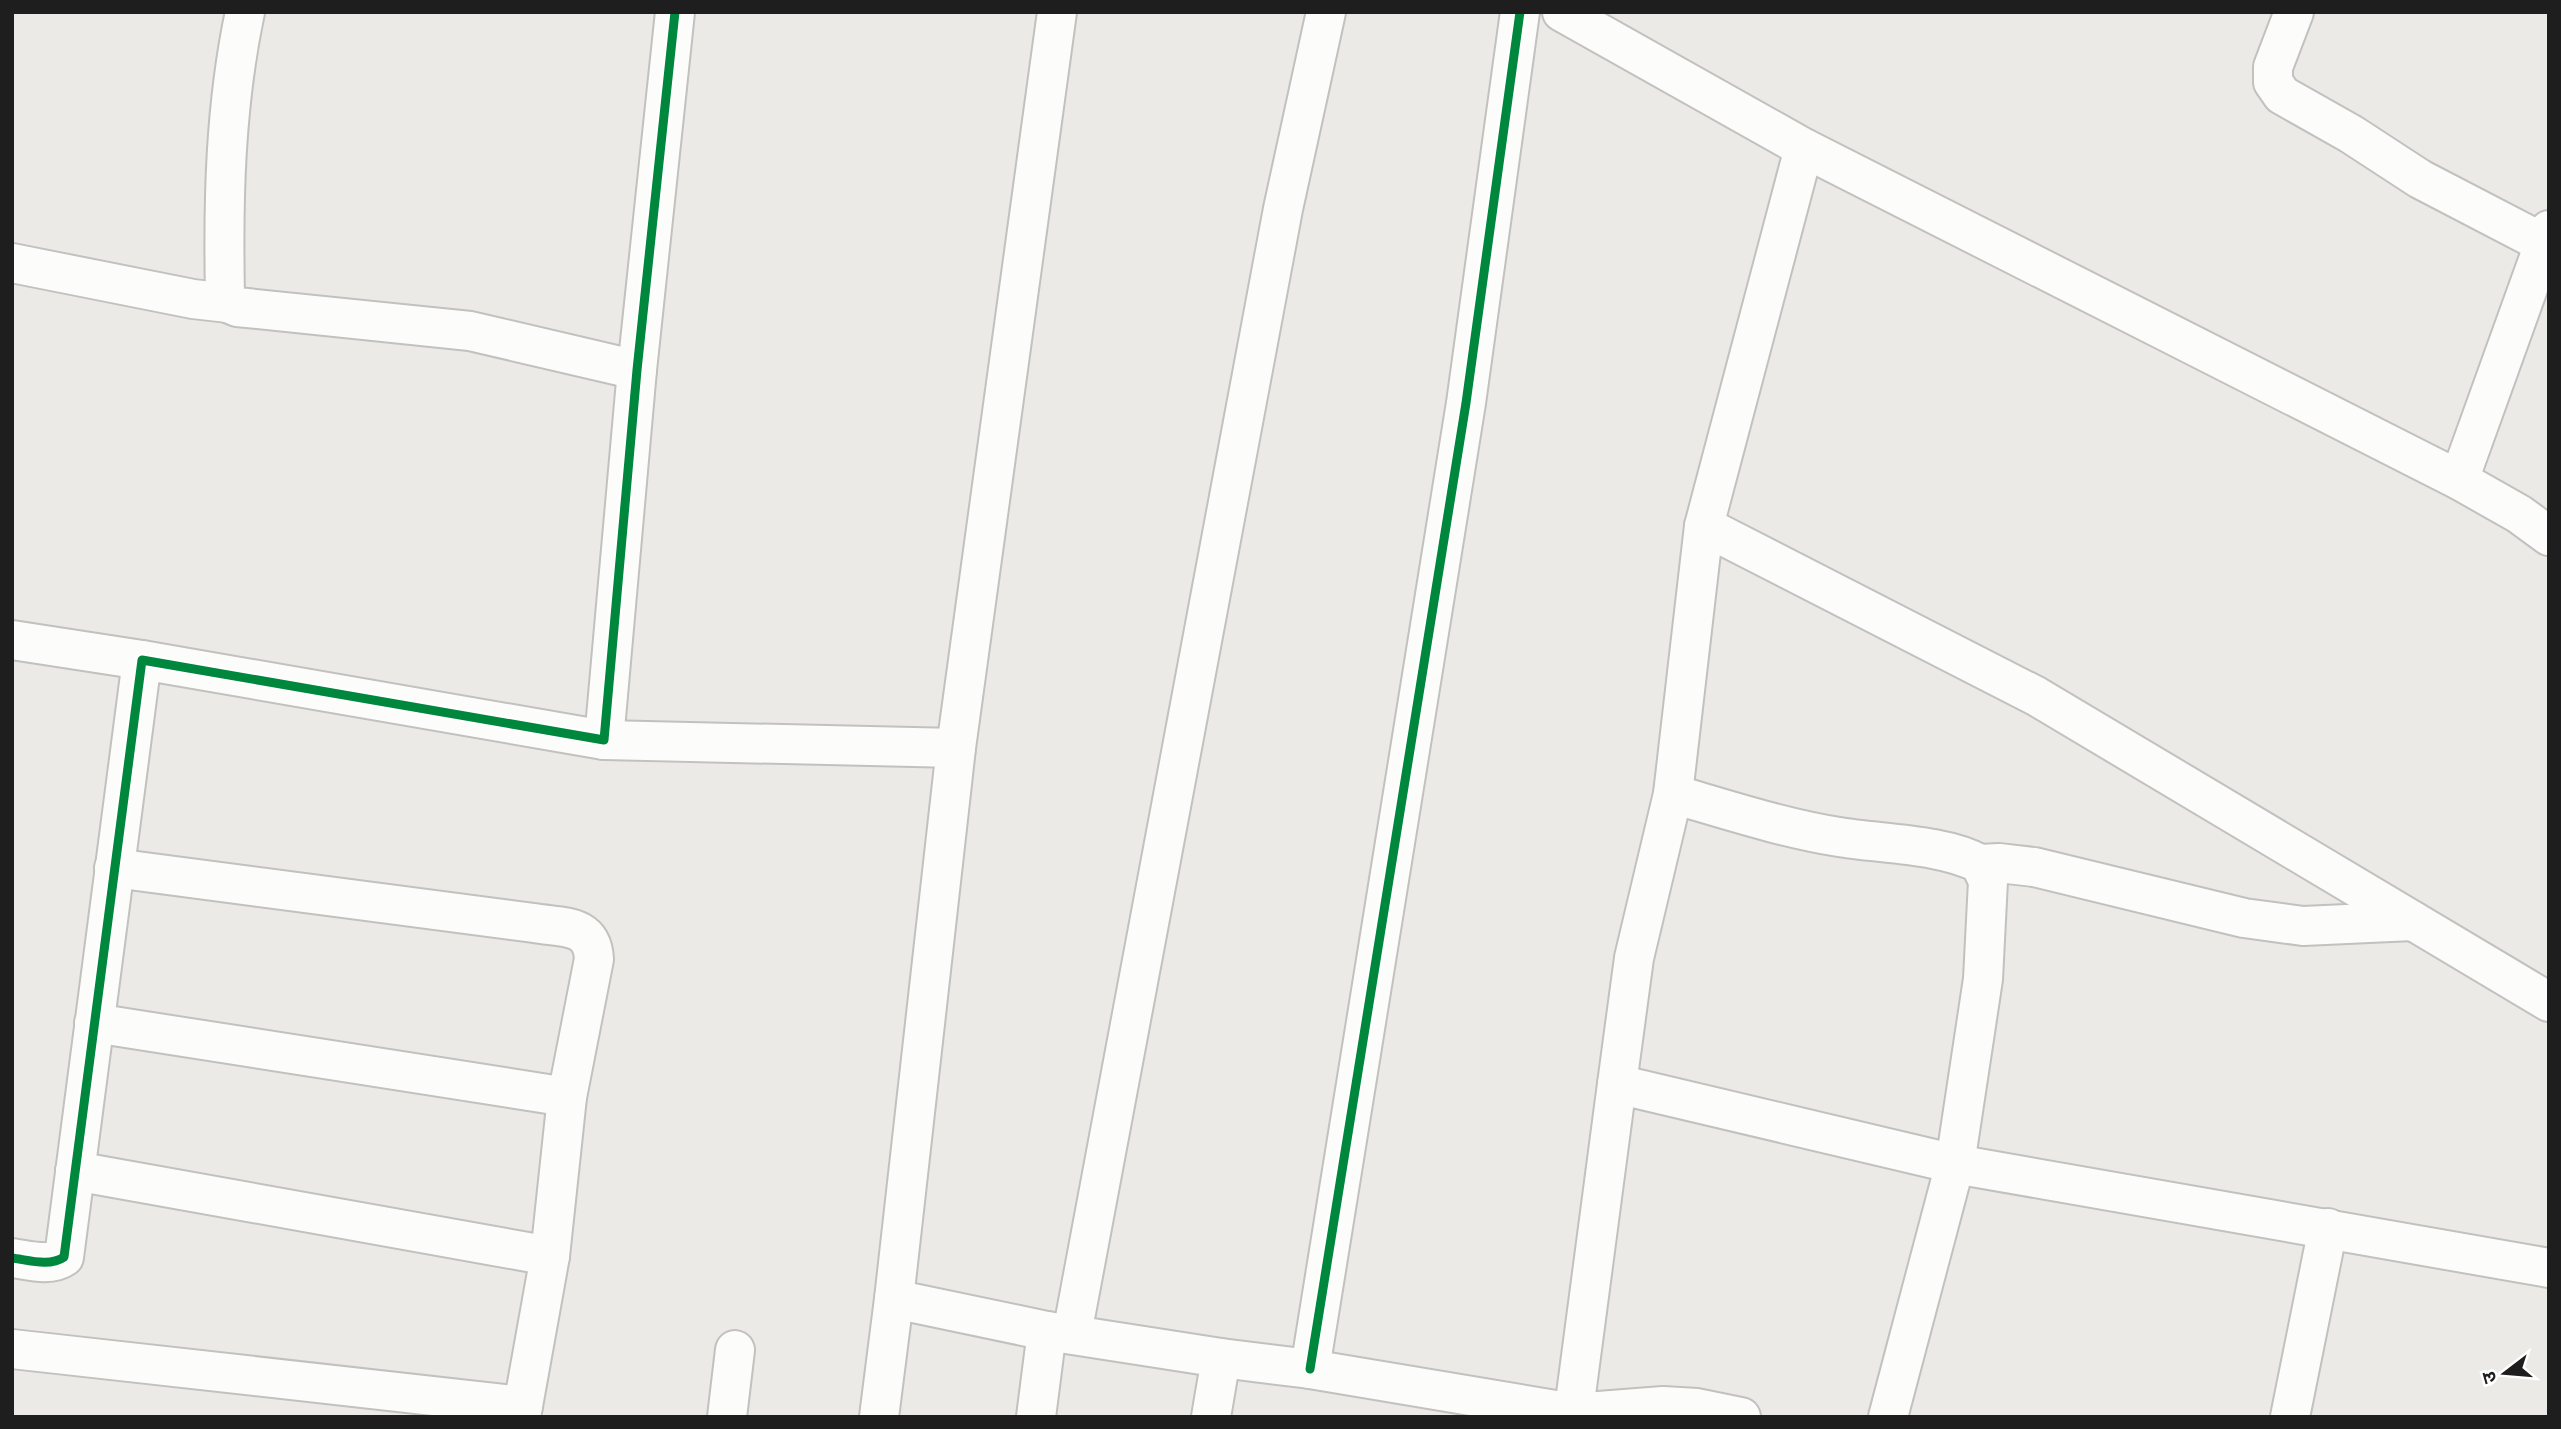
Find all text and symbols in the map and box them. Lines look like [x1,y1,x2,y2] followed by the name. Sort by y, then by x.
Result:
[2470,1338,2540,1408] north arrow
[2477,1368,2503,1386] text: उ

